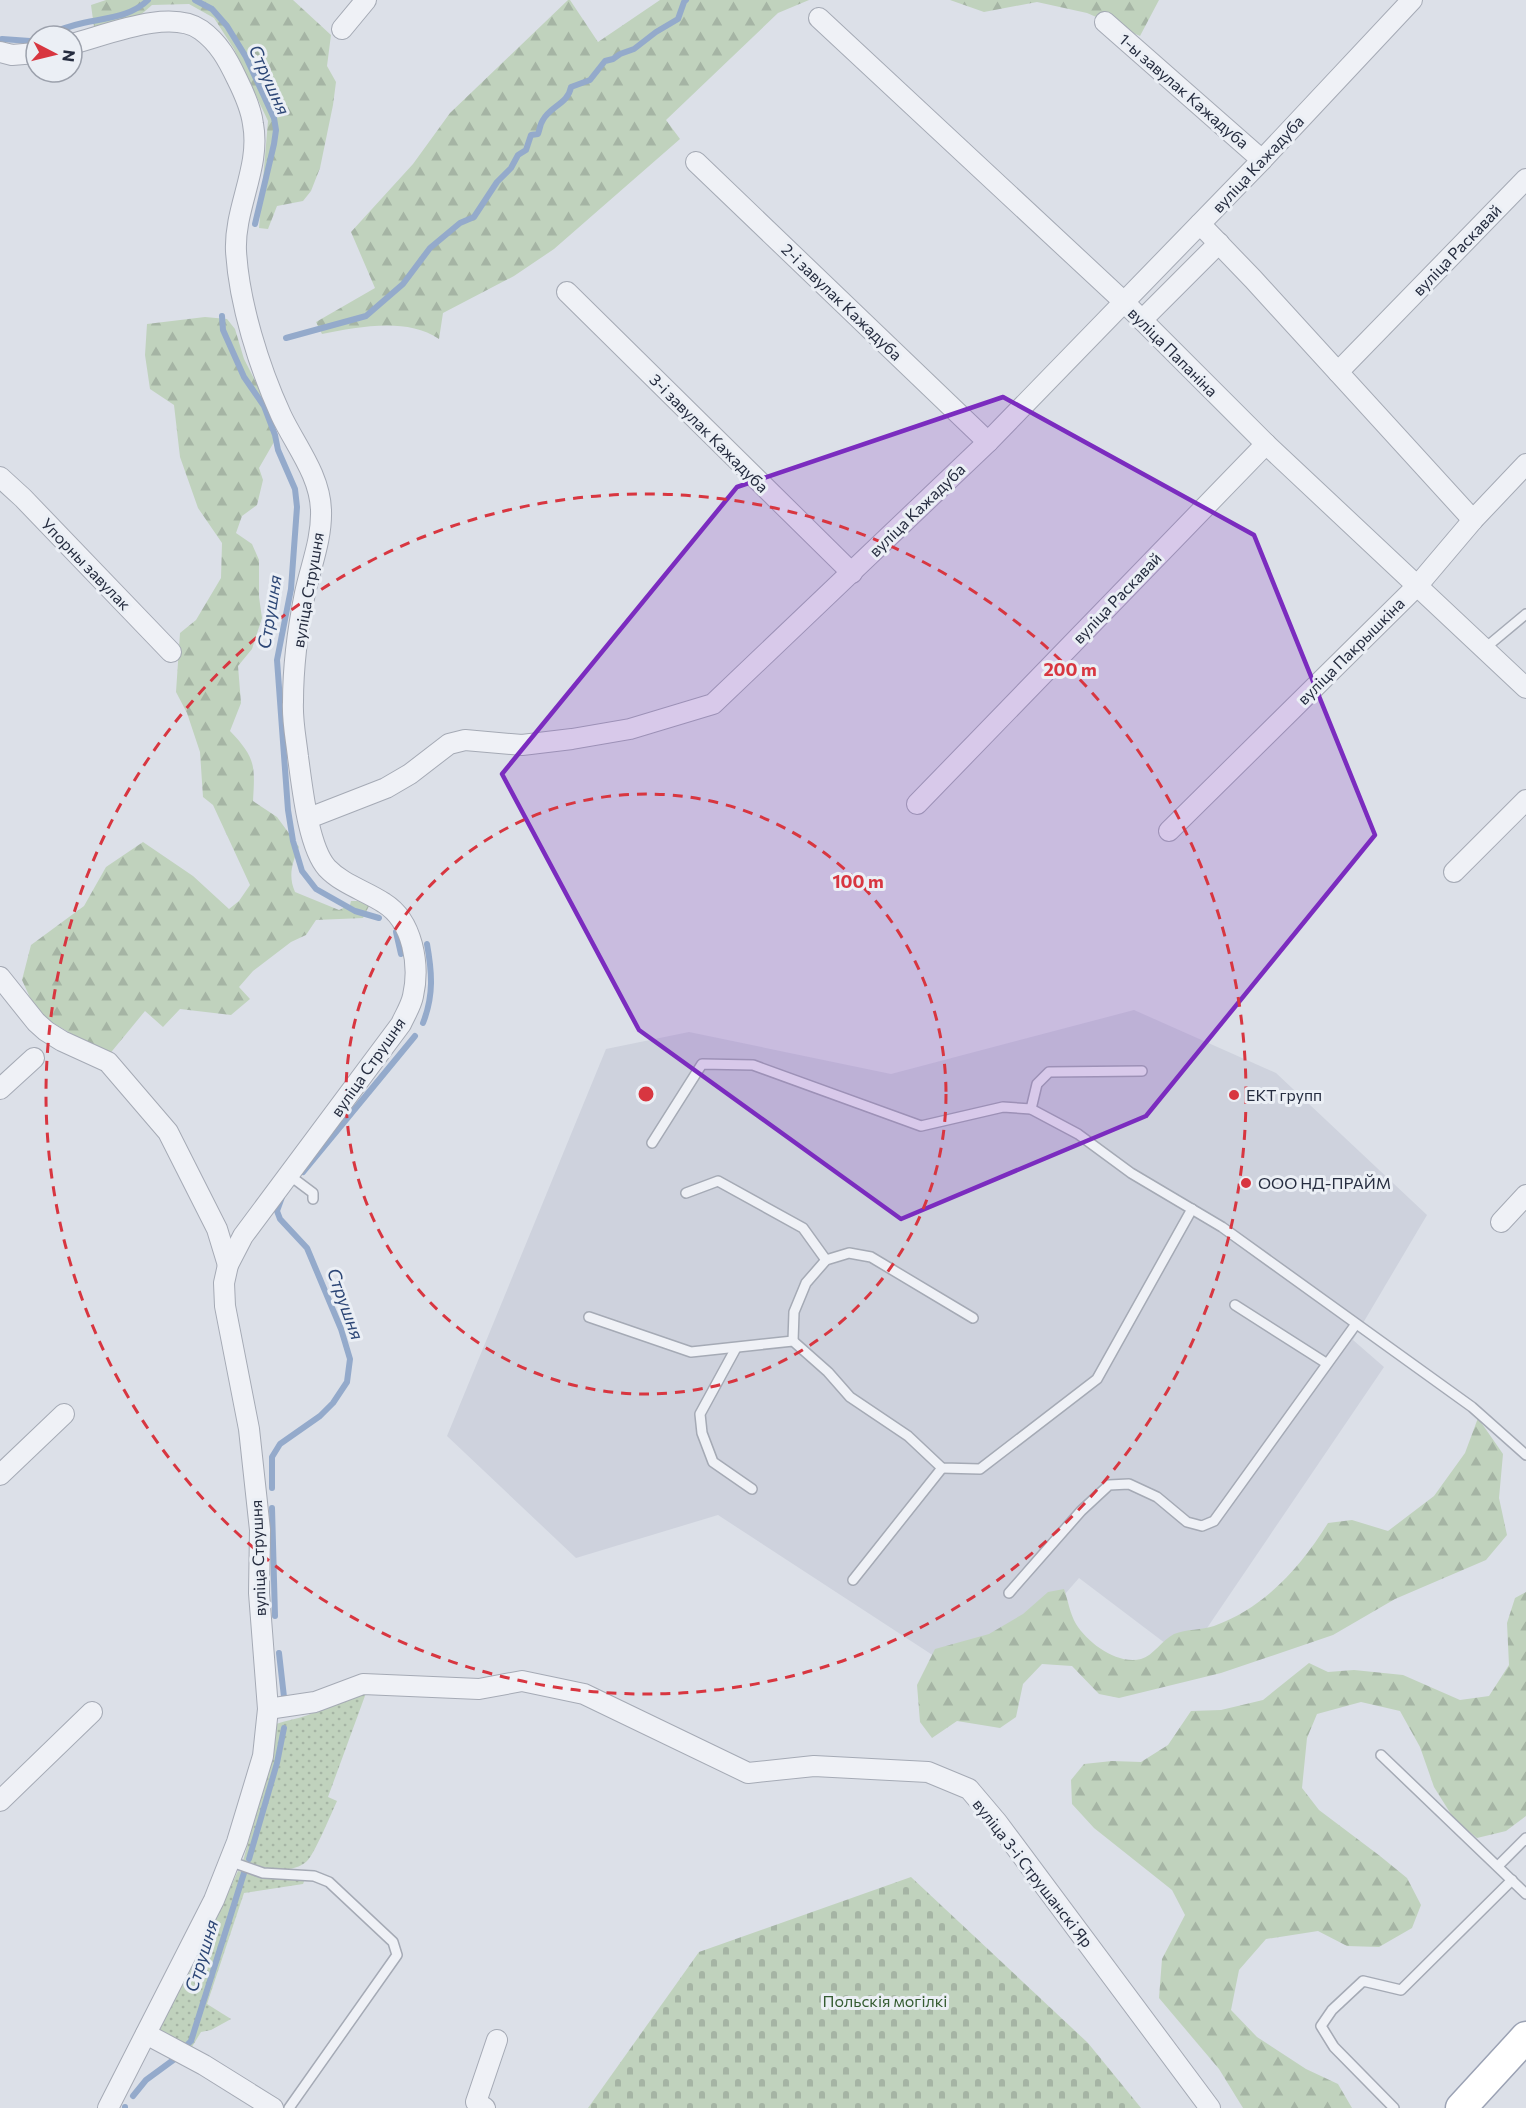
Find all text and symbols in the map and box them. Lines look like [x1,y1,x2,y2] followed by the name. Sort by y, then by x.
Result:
[24,24,84,84] north arrow
[1116,29,1253,152] street label: 1-ы завулак Кажадуба
[245,41,295,118] water label: Струшня
[59,49,80,63] text: N
[1208,111,1307,216] street label: вуліца Кажадуба
[1408,200,1505,299] street label: вуліца Раскавай
[778,239,906,364] street label: 2-і завулак Кажадуба
[1125,303,1222,400] street label: вуліца Папаніна
[646,369,773,496] street label: 3-і завулак Кажадуба
[865,459,968,560] street label: вуліца Кажадуба
[38,514,135,614] street label: Упорны завулак
[288,531,327,649] street label: вуліца Струшня
[1068,548,1165,647] street label: вуліца Раскавай
[252,573,286,650] water label: Струшня
[1293,593,1408,708] street label: вуліца Пакрышкіна
[1043,658,1097,680] text: 200 m
[832,870,884,892] text: 100 m
[326,1013,409,1120] street label: вуліца Струшня
[636,1084,656,1104] centre of rings
[1246,1085,1322,1104] place label: ЕКТ групп
[1227,1088,1241,1102] marker: ЕКТ групп
[1258,1173,1391,1192] place label: ООО НД-ПРАЙМ
[1239,1176,1253,1190] marker: ООО НД-ПРАЙМ
[323,1265,369,1342] water label: Струшня
[246,1499,269,1617] street label: вуліца Струшня
[969,1795,1097,1951] street label: вуліца 3-і Струшанскі Яр
[180,1917,222,1995] water label: Струшня
[823,1991,947,2010] park label: Польскія могілкі

